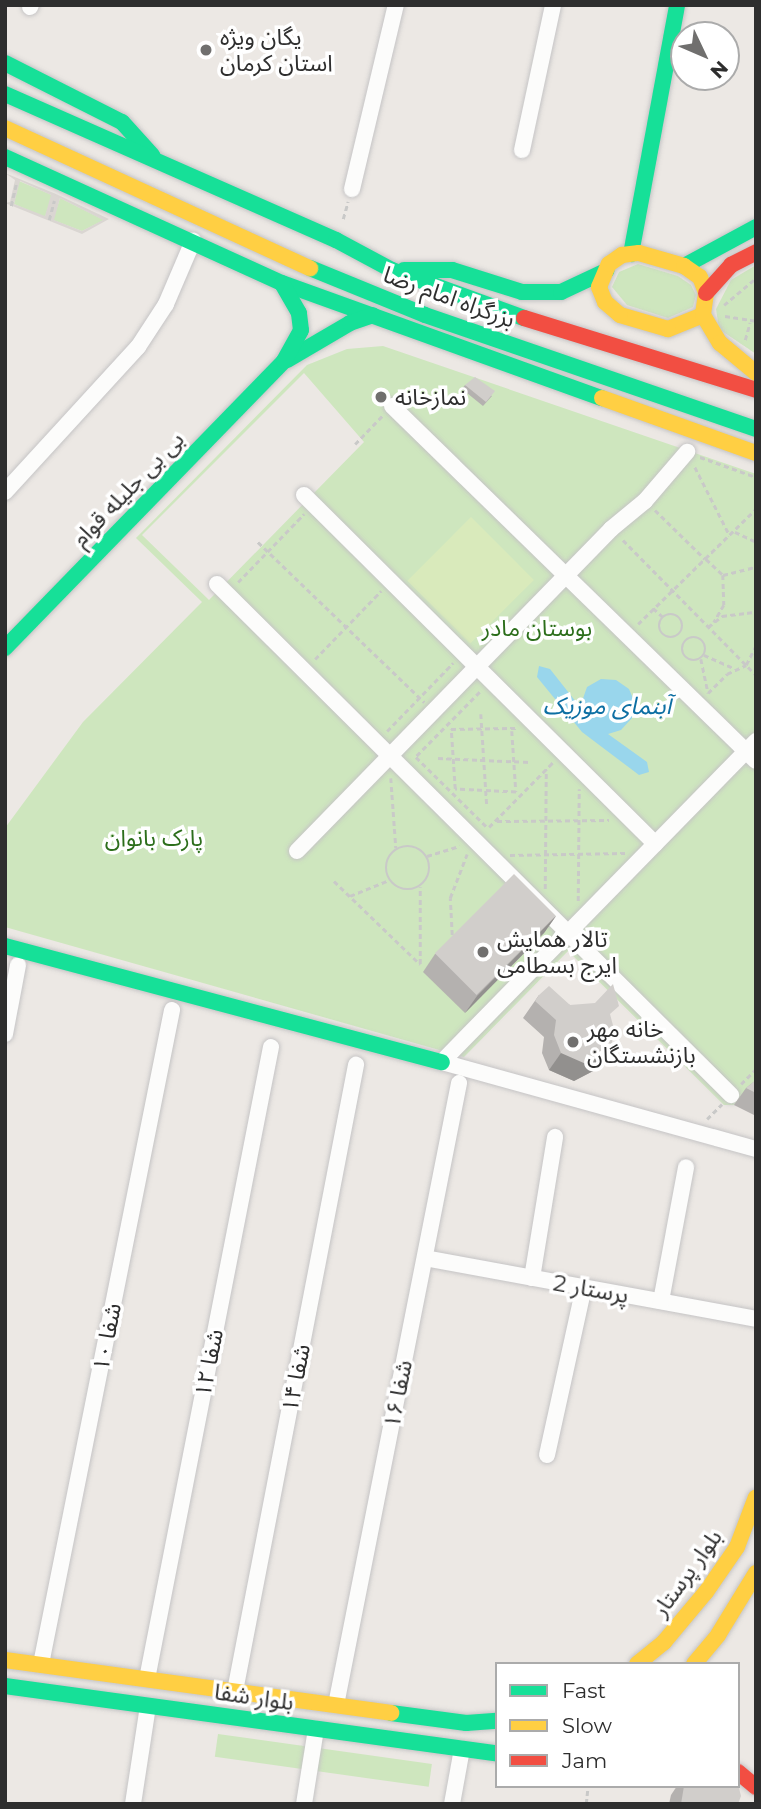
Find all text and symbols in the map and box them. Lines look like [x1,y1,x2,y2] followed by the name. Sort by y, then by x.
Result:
[670,21,740,91] north arrow
[220,23,333,77] place label: یگان ویژه استان کرمان
[198,42,214,58] marker: یگان ویژه استان کرمان
[705,56,733,83] text: N
[379,260,519,334] street label: بزرگراه امام رضا
[395,383,466,411] place label: نمازخانه
[373,389,389,405] marker: نمازخانه
[66,426,190,552] street label: بی بی جلیله قوام
[482,614,592,642] park label: بوستان مادر
[543,692,671,720] water label: آبنمای موزیک
[105,824,203,852] park label: پارک بانوان
[497,925,617,979] place label: تالار همایش ایرج بسطامی
[475,944,491,960] marker: تالار همایش ایرج بسطامی
[587,1015,696,1069] place label: خانه مهر بازنشستگان
[565,1034,581,1050] marker: خانه مهر بازنشستگان
[551,1269,631,1309] street label: پرستار 2
[87,1301,127,1373] street label: شفا ۱۰
[189,1327,229,1399] street label: شفا ۱۲
[276,1342,316,1414] street label: شفا ۱۴
[378,1358,418,1430] street label: شفا ۱۶
[646,1524,728,1622] street label: بلوار پرستار
[495,1662,740,1788] legend
[212,1678,296,1716] street label: بلوار شفا
[562,1678,606,1703] text: Fast
[562,1713,612,1738] text: Slow
[562,1748,607,1773] text: Jam

